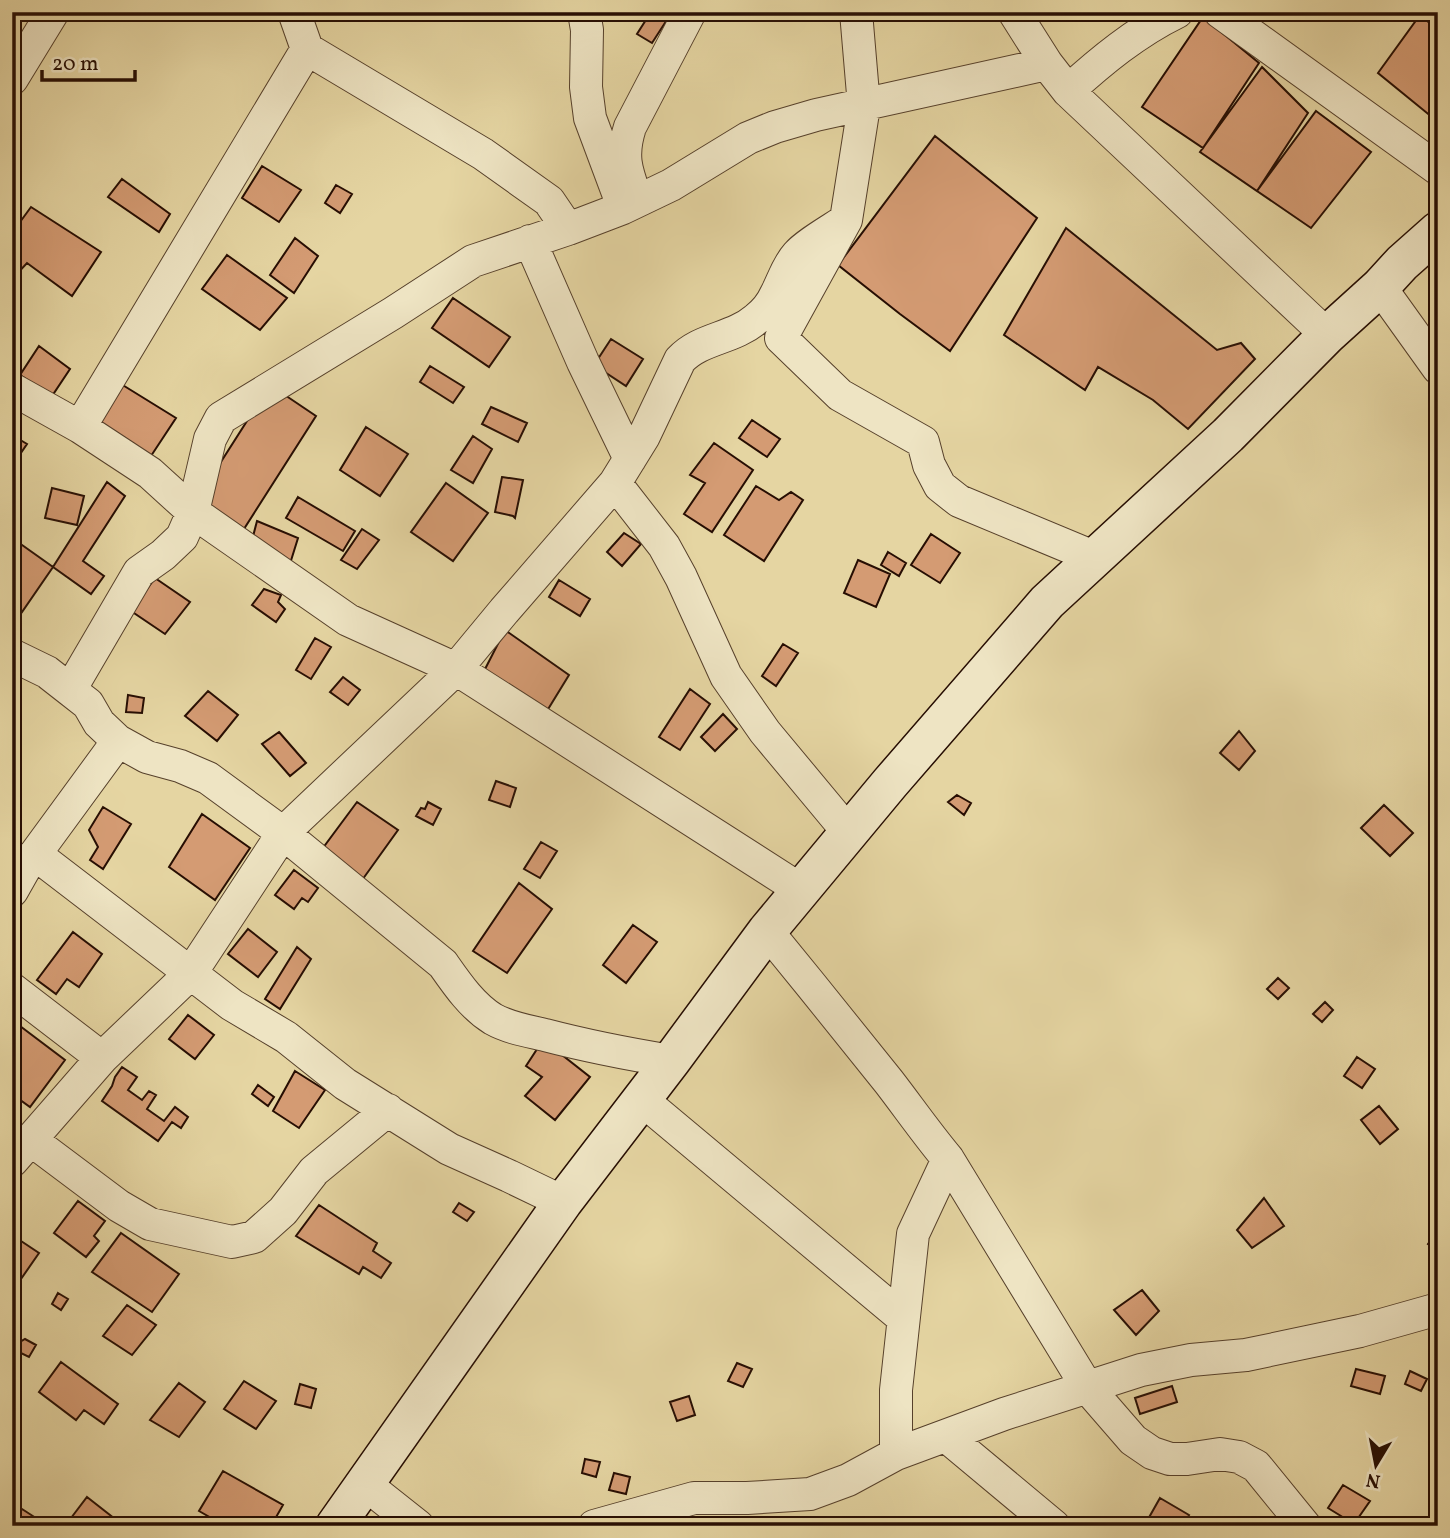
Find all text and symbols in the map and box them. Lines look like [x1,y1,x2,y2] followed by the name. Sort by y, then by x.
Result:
[42,38,135,82] scale bar
[52,50,98,79] text: 20 m
[1342,1430,1412,1500] north arrow
[1364,1466,1382,1494] text: N

